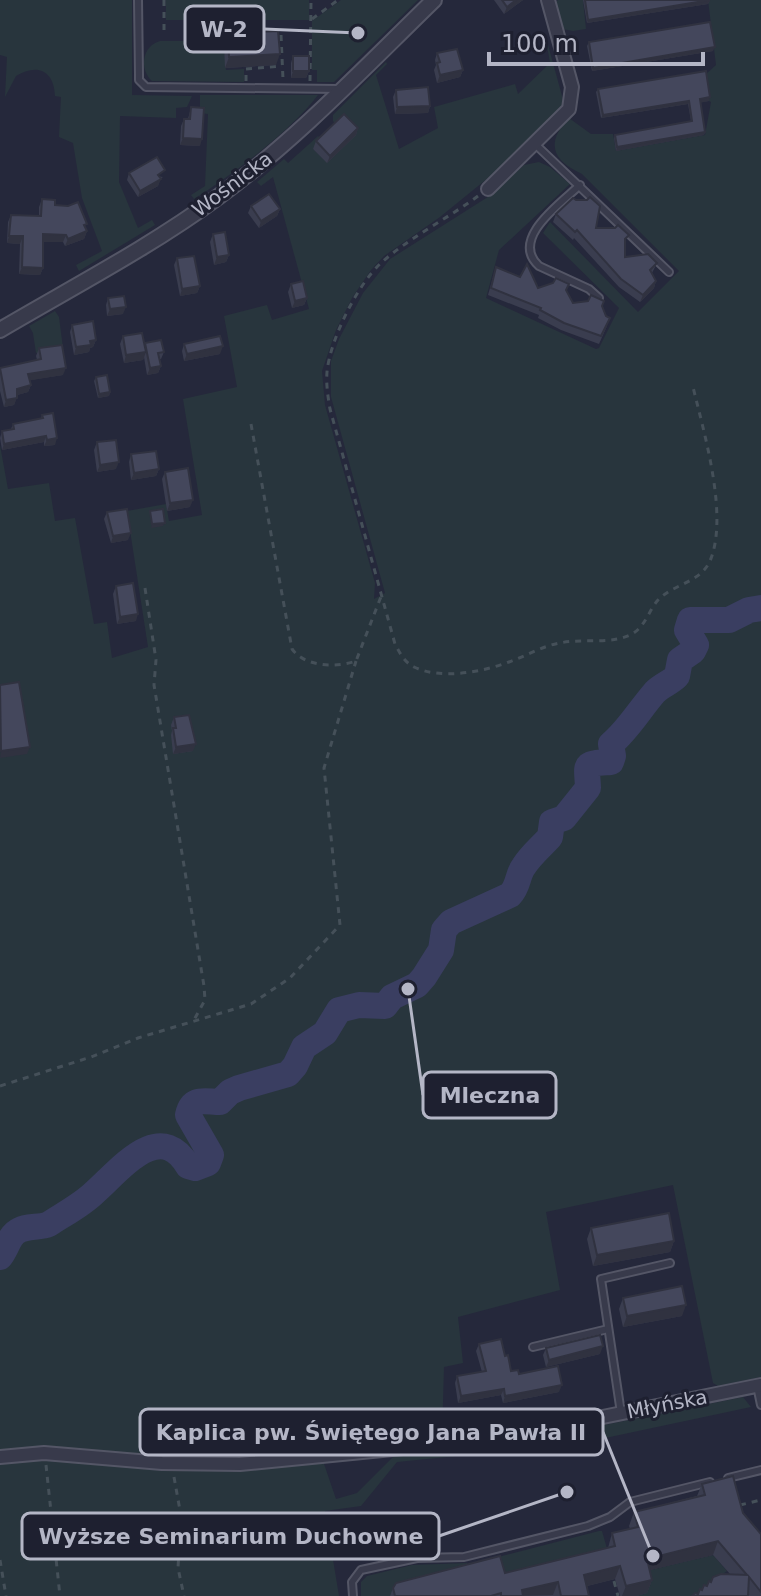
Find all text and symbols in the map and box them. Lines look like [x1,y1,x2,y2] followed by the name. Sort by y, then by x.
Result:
[185,6,264,52] callout: W-2
[489,16,703,66] scale bar
[200,17,248,42] text: W-2
[501,30,578,58] text: 100 m
[187,146,277,222] street label: Wośnicka
[423,1072,556,1118] callout: Mleczna
[440,1083,540,1108] text: Mleczna
[625,1384,709,1424] street label: Młyńska
[140,1409,603,1455] callout: Kaplica pw. Świętego Jana Pawła II
[156,1420,586,1445] text: Kaplica pw. Świętego Jana Pawła II
[22,1513,439,1559] callout: Wyższe Seminarium Duchowne
[39,1524,423,1549] text: Wyższe Seminarium Duchowne

